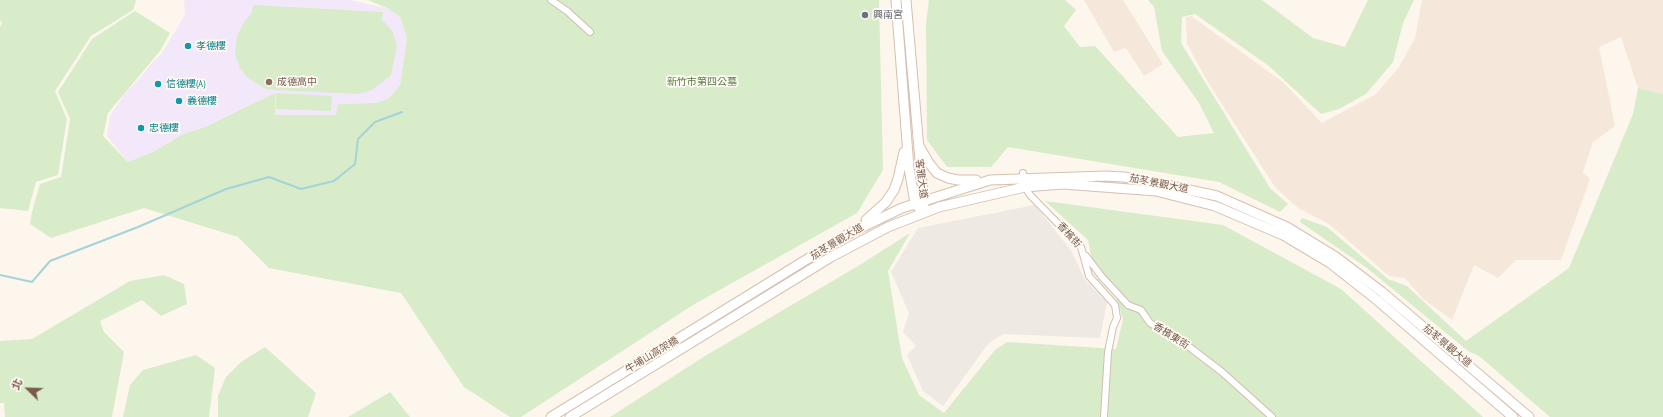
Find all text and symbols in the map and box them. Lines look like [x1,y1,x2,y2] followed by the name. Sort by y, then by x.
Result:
[873,9,903,21] place label: 興南宮
[860,10,870,20] marker: 興南宮
[196,40,226,52] place label: 孝德樓
[183,41,193,51] marker: 孝德樓
[277,76,317,88] place label: 成德高中
[667,76,737,88] park label: 新竹市第四公墓
[264,77,274,87] marker: 成德高中
[166,78,205,90] place label: 信德樓(A)
[153,79,163,89] marker: 信德樓(A)
[187,95,217,107] place label: 義德樓
[174,96,184,106] marker: 義德樓
[149,122,179,134] place label: 忠德樓
[136,123,146,133] marker: 忠德樓
[913,158,929,200] street label: 客雅大道
[1128,172,1190,196] street label: 茄苳景觀大道
[1055,220,1083,250] street label: 香檳街
[808,221,866,263] street label: 茄苳景觀大道
[1151,320,1191,352] street label: 香檳東街
[1420,322,1474,370] street label: 茄苳景觀大道
[623,334,681,376] street label: 牛埔山高架橋
[8,369,48,409] north arrow
[8,377,26,392] text: 北

